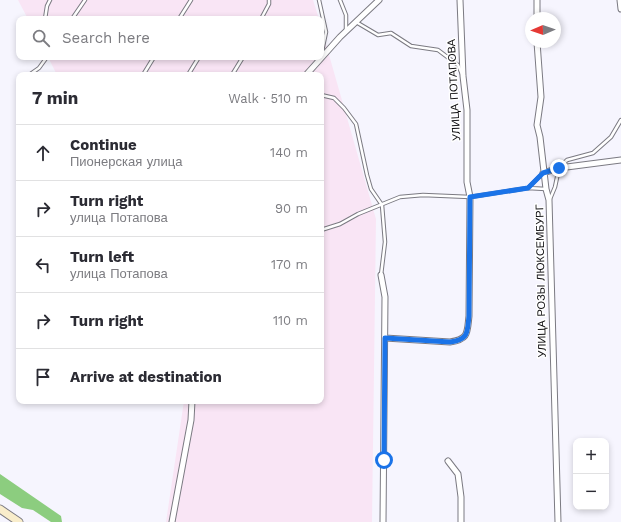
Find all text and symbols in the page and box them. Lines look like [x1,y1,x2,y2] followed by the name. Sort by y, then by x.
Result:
[525,12,561,48] north arrow
[16,16,324,60] search box
[30,27,52,49] icon: search
[62,29,150,47] text: Search here
[445,38,463,141] street label: УЛИЦА ПОТАПОВА
[32,88,78,108] text: 7 min
[228,91,308,106] text: Walk · 510 m
[70,136,137,154] text: Continue
[32,142,54,164] icon: ahead
[270,145,308,160] text: 140 m
[70,154,182,169] text: Пионерская улица
[550,159,568,177] route end
[70,192,143,210] text: Turn right
[32,198,54,220] icon: right
[275,201,308,216] text: 90 m
[533,204,549,358] street label: УЛИЦА РОЗЫ ЛЮКСЕМБУРГ
[70,210,168,225] text: улица Потапова
[70,248,134,266] text: Turn left
[32,254,54,276] icon: left
[271,257,308,272] text: 170 m
[70,266,168,281] text: улица Потапова
[32,310,54,332] icon: right
[70,312,143,330] text: Turn right
[273,313,308,328] text: 110 m
[32,366,54,388] icon: arrive
[70,368,222,386] text: Arrive at destination
[573,438,609,510] map controls
[573,438,609,474] button: +
[375,451,393,469] route start
[573,474,609,510] button: −

